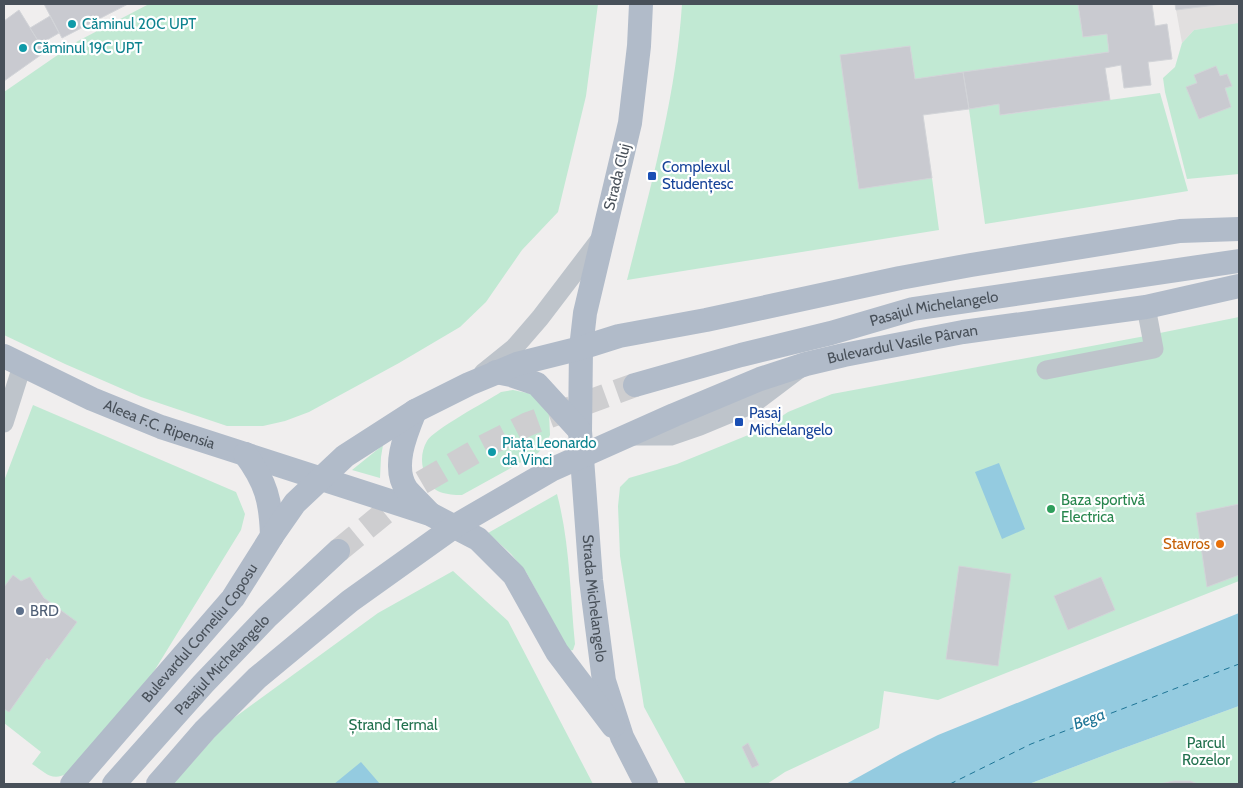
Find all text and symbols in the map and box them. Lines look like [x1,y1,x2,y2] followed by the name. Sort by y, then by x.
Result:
[82,15,196,33] place label: Căminul 20C UPT
[66,18,78,30] marker: Căminul 20C UPT
[33,39,142,57] place label: Căminul 19C UPT
[17,42,29,54] marker: Căminul 19C UPT
[600,142,634,212] street label: Strada Cluj
[662,158,734,194] place label: Complexul Studențesc
[646,170,658,182] marker: Complexul Studențesc
[868,288,1000,330] street label: Pasajul Michelangelo
[825,321,979,368] street label: Bulevardul Vasile Pârvan
[101,396,218,453] street label: Aleea F.C. Ripensia
[749,404,833,439] place label: Pasaj Michelangelo
[733,416,745,428] marker: Pasaj Michelangelo
[502,434,597,469] place label: Piața Leonardo da Vinci
[486,446,498,458] marker: Piața Leonardo da Vinci
[1061,491,1146,526] place label: Baza sportivă Electrica
[1045,503,1057,515] marker: Baza sportivă Electrica
[579,534,610,663] street label: Strada Michelangelo
[1163,535,1210,553] place label: Stavros
[1214,538,1226,550] marker: Stavros
[138,560,261,706] street label: Bulevardul Corneliu Coposu
[30,602,59,620] place label: BRD
[14,605,26,617] marker: BRD
[171,611,273,719] street label: Pasajul Michelangelo
[1071,705,1107,733] water label: Bega
[349,716,438,735] park label: Ștrand Termal
[1182,734,1230,769] park label: Parcul Rozelor

